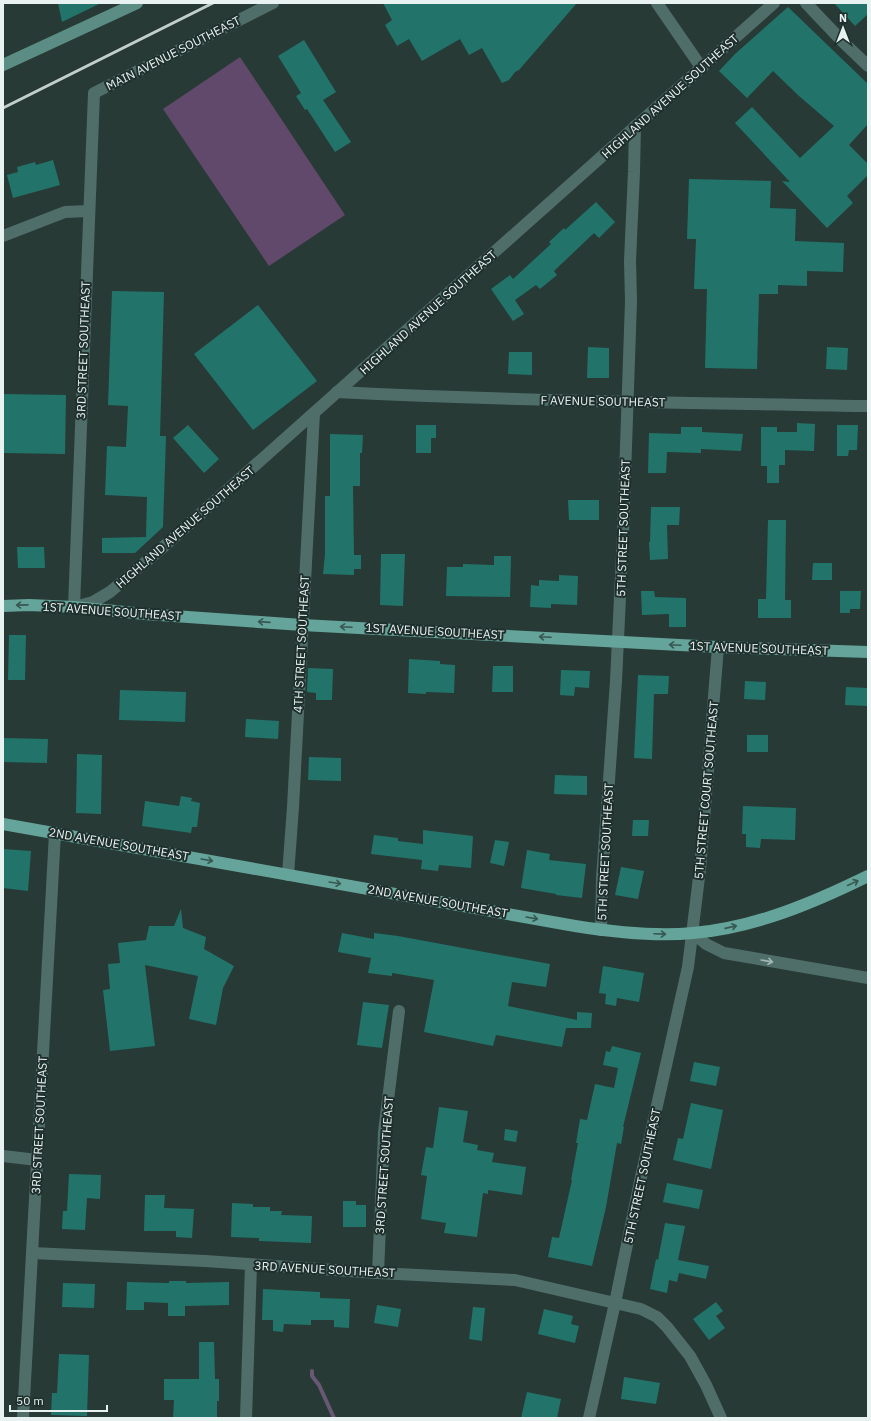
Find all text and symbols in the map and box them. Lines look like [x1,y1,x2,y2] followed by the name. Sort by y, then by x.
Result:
[823,8,863,48] north arrow
[839,11,847,25] text: N
[103,12,243,93] street label: MAIN AVENUE SOUTHEAST
[599,31,742,161] street label: HIGHLAND AVENUE SOUTHEAST
[357,247,500,377] street label: HIGHLAND AVENUE SOUTHEAST
[73,281,93,419] street label: 3RD STREET SOUTHEAST
[540,392,666,410] street label: F AVENUE SOUTHEAST
[613,459,633,597] street label: 5TH STREET SOUTHEAST
[113,463,257,591] street label: HIGHLAND AVENUE SOUTHEAST
[290,575,312,713] street label: 4TH STREET SOUTHEAST
[42,599,182,623] street label: 1ST AVENUE SOUTHEAST
[16,601,29,609] one-way arrow
[258,618,271,625] one-way arrow
[365,620,505,642] street label: 1ST AVENUE SOUTHEAST
[340,623,353,630] one-way arrow
[539,634,552,641] one-way arrow
[689,638,829,658] street label: 1ST AVENUE SOUTHEAST
[669,641,682,648] one-way arrow
[691,700,721,880] street label: 5TH STREET COURT SOUTHEAST
[594,783,616,921] street label: 5TH STREET SOUTHEAST
[48,824,190,864] street label: 2ND AVENUE SOUTHEAST
[200,857,213,865] one-way arrow
[328,879,341,887] one-way arrow
[847,879,859,886] one-way arrow
[367,881,509,921] street label: 2ND AVENUE SOUTHEAST
[525,914,538,922] one-way arrow
[724,923,737,931] one-way arrow
[653,930,666,938] one-way arrow
[760,957,773,965] one-way arrow
[28,1056,50,1194] street label: 3RD STREET SOUTHEAST
[372,1095,396,1234] street label: 3RD STREET SOUTHEAST
[620,1107,664,1245] street label: 5TH STREET SOUTHEAST
[254,1258,396,1280] street label: 3RD AVENUE SOUTHEAST
[10,1387,107,1413] scale bar
[16,1393,44,1408] text: 50 m

